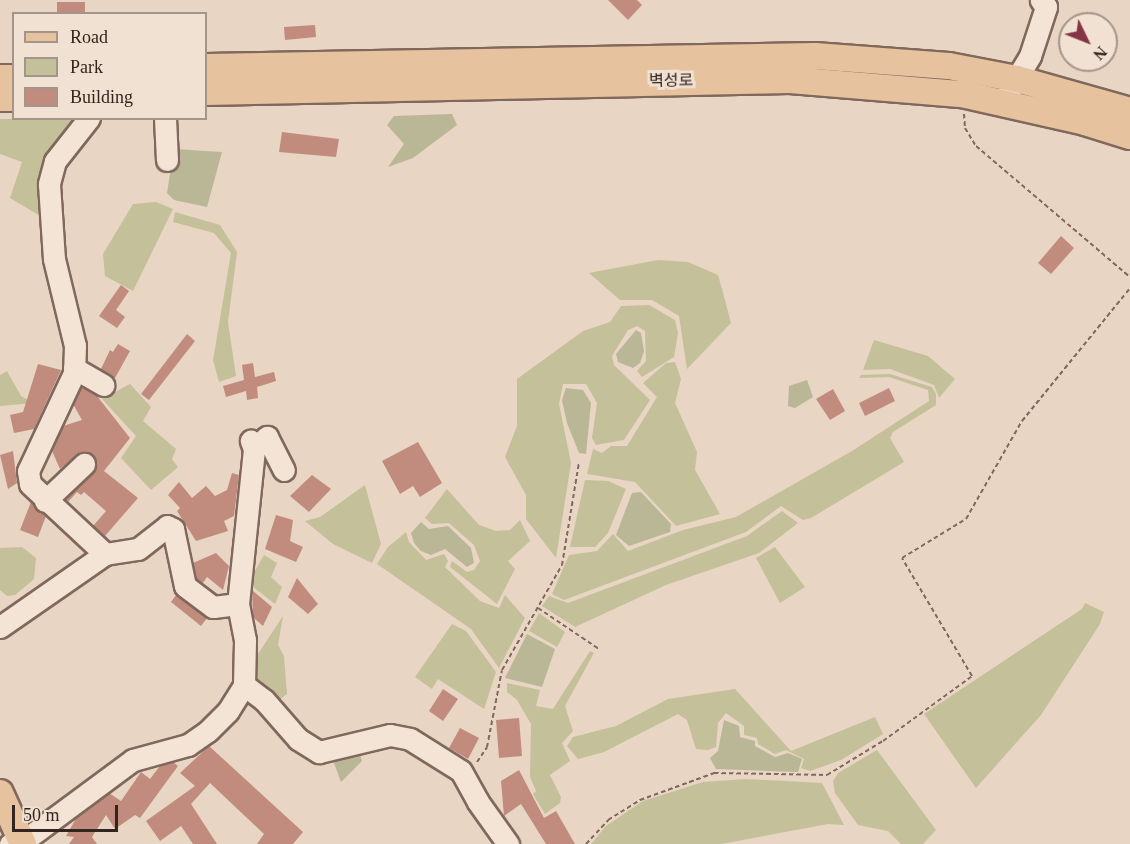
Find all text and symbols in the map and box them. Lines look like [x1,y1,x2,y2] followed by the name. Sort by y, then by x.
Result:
[12,12,207,120] legend
[1058,12,1118,72] north arrow
[70,27,108,47] text: Road
[1090,43,1110,63] text: N
[70,57,103,77] text: Park
[649,71,693,91] street label: 벽성로
[70,87,133,107] text: Building
[15,793,122,831] scale bar
[23,805,60,825] text: 50 m

